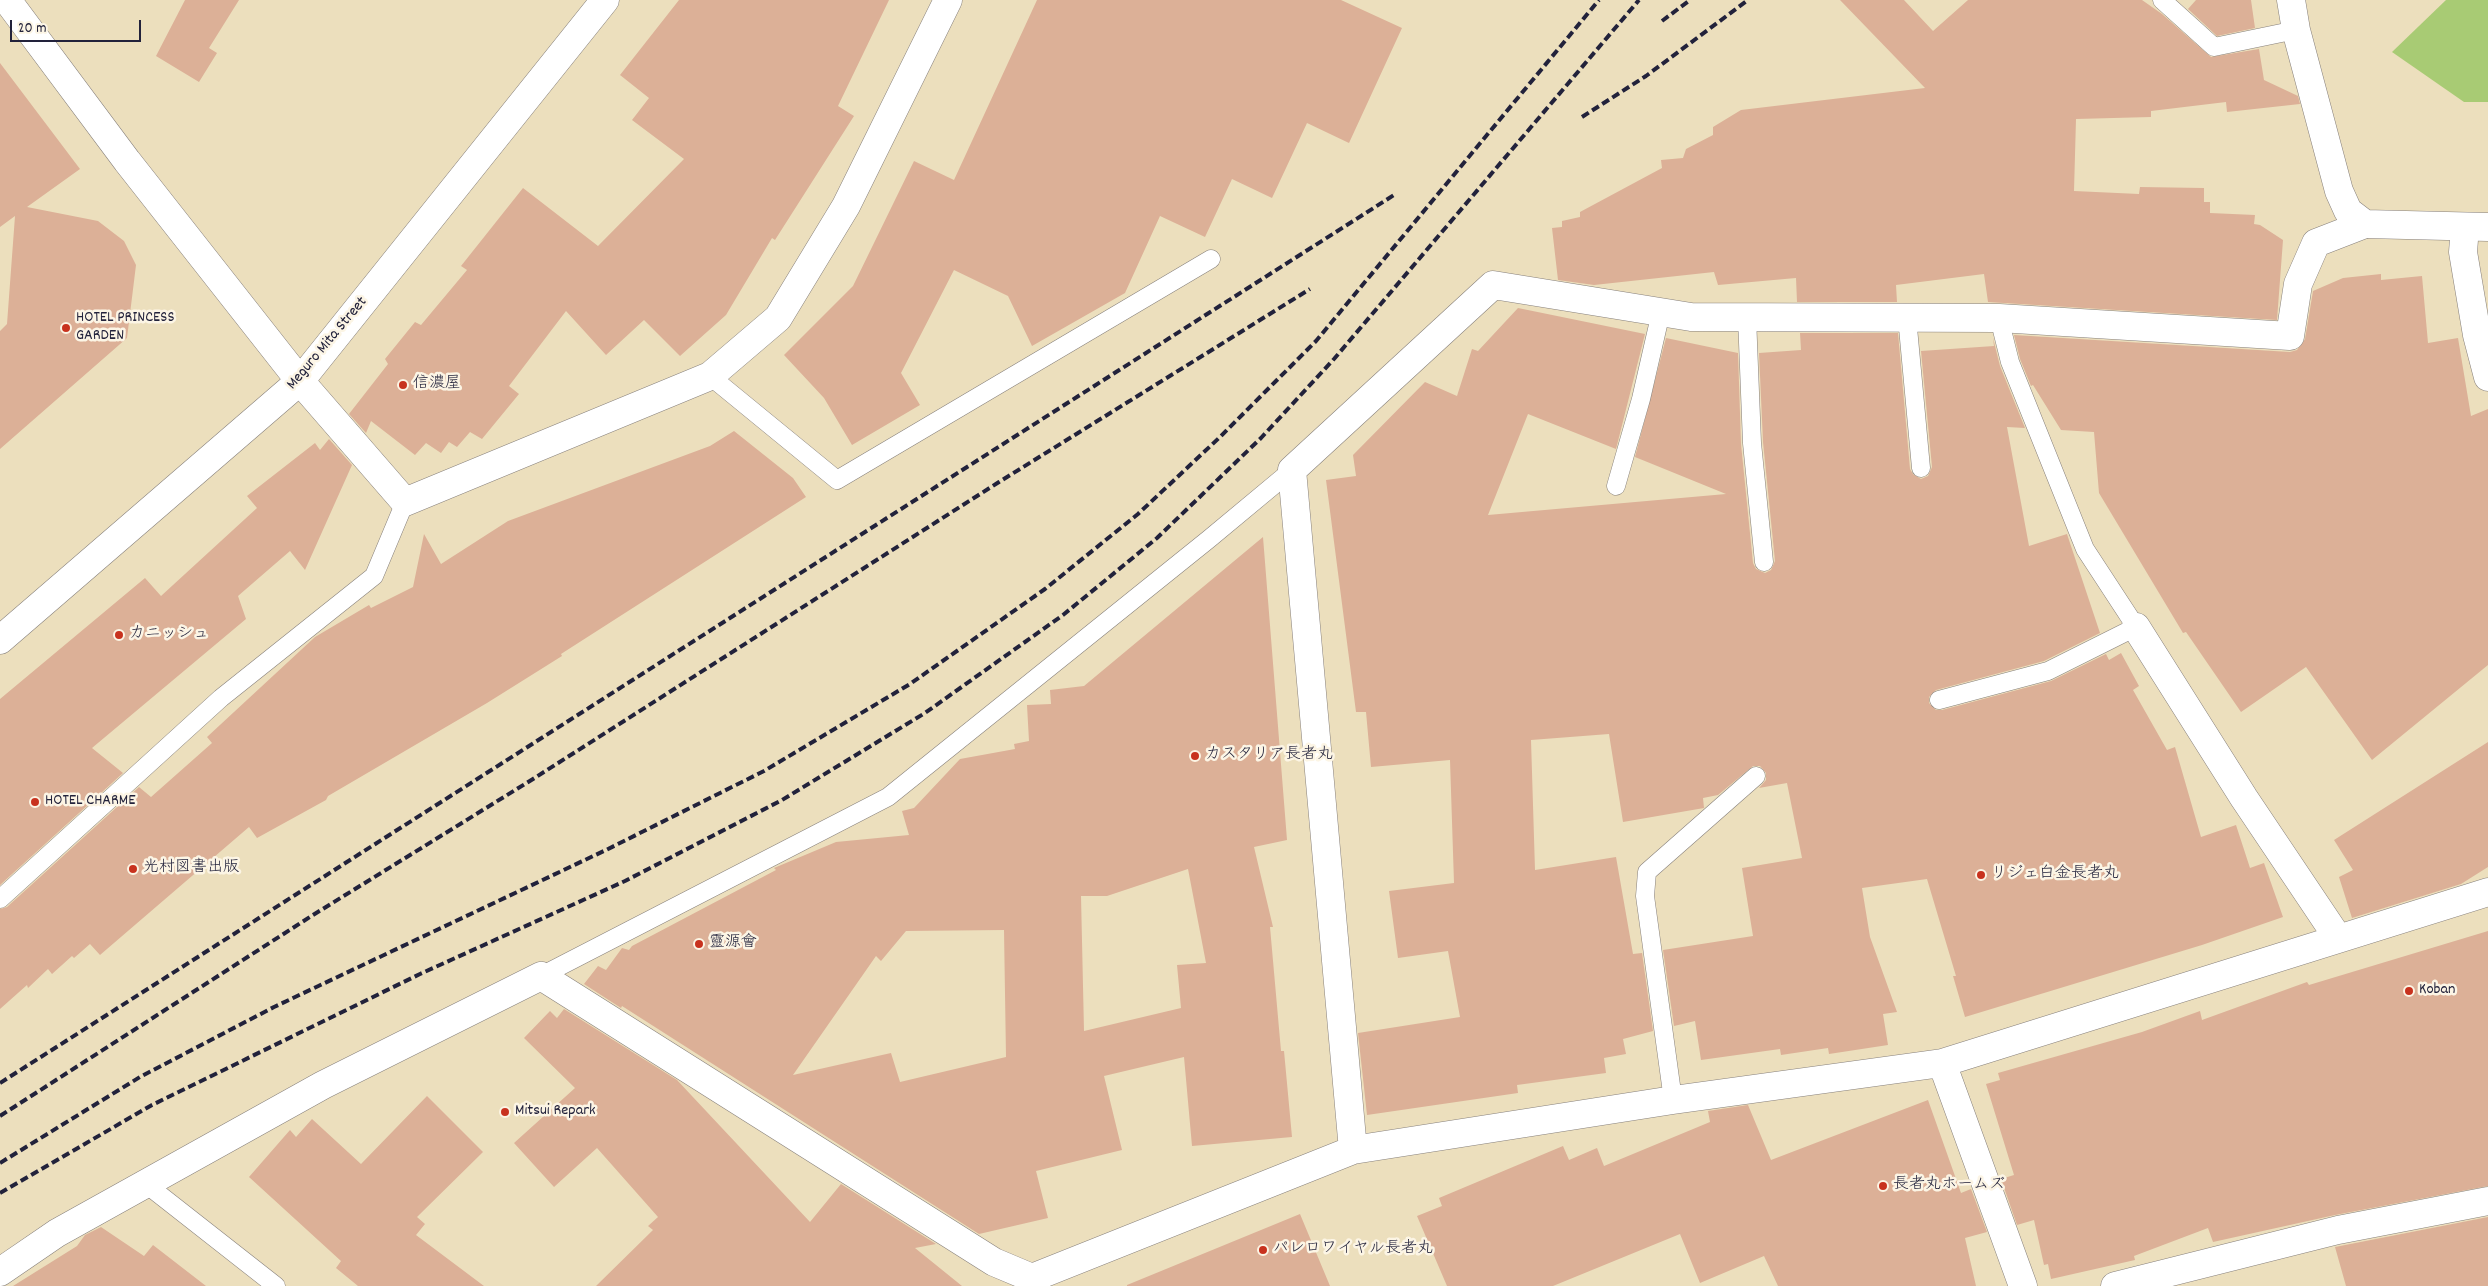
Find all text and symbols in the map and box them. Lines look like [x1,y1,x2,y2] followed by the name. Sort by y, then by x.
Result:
[12,10,144,42] scale bar
[18,18,46,40] text: 20 m
[284,294,372,394] street label: Meguro Mita Street
[76,309,174,347] place label: HOTEL PRINCESS GARDEN
[60,322,72,334] marker: HOTEL PRINCESS GARDEN
[413,375,461,395] place label: 信濃屋
[397,379,409,391] marker: 信濃屋
[129,625,209,645] place label: カニッシュ
[113,629,125,641] marker: カニッシュ
[1205,746,1333,766] place label: カスタリア長者丸
[1189,750,1201,762] marker: カスタリア長者丸
[45,792,136,812] place label: HOTEL CHARME
[29,796,41,808] marker: HOTEL CHARME
[143,859,239,879] place label: 光村図書出版
[127,863,139,875] marker: 光村図書出版
[1991,865,2119,885] place label: リジェ白金長者丸
[1975,869,1987,881] marker: リジェ白金長者丸
[709,934,757,954] place label: 靈源會
[693,938,705,950] marker: 靈源會
[2419,981,2455,1001] place label: Koban
[2403,985,2415,997] marker: Koban
[515,1102,596,1122] place label: Mitsui Repark
[499,1106,511,1118] marker: Mitsui Repark
[1893,1176,2005,1196] place label: 長者丸ホームズ
[1877,1180,1889,1192] marker: 長者丸ホームズ
[1273,1240,1433,1260] place label: パレロワイヤル長者丸
[1257,1244,1269,1256] marker: パレロワイヤル長者丸

